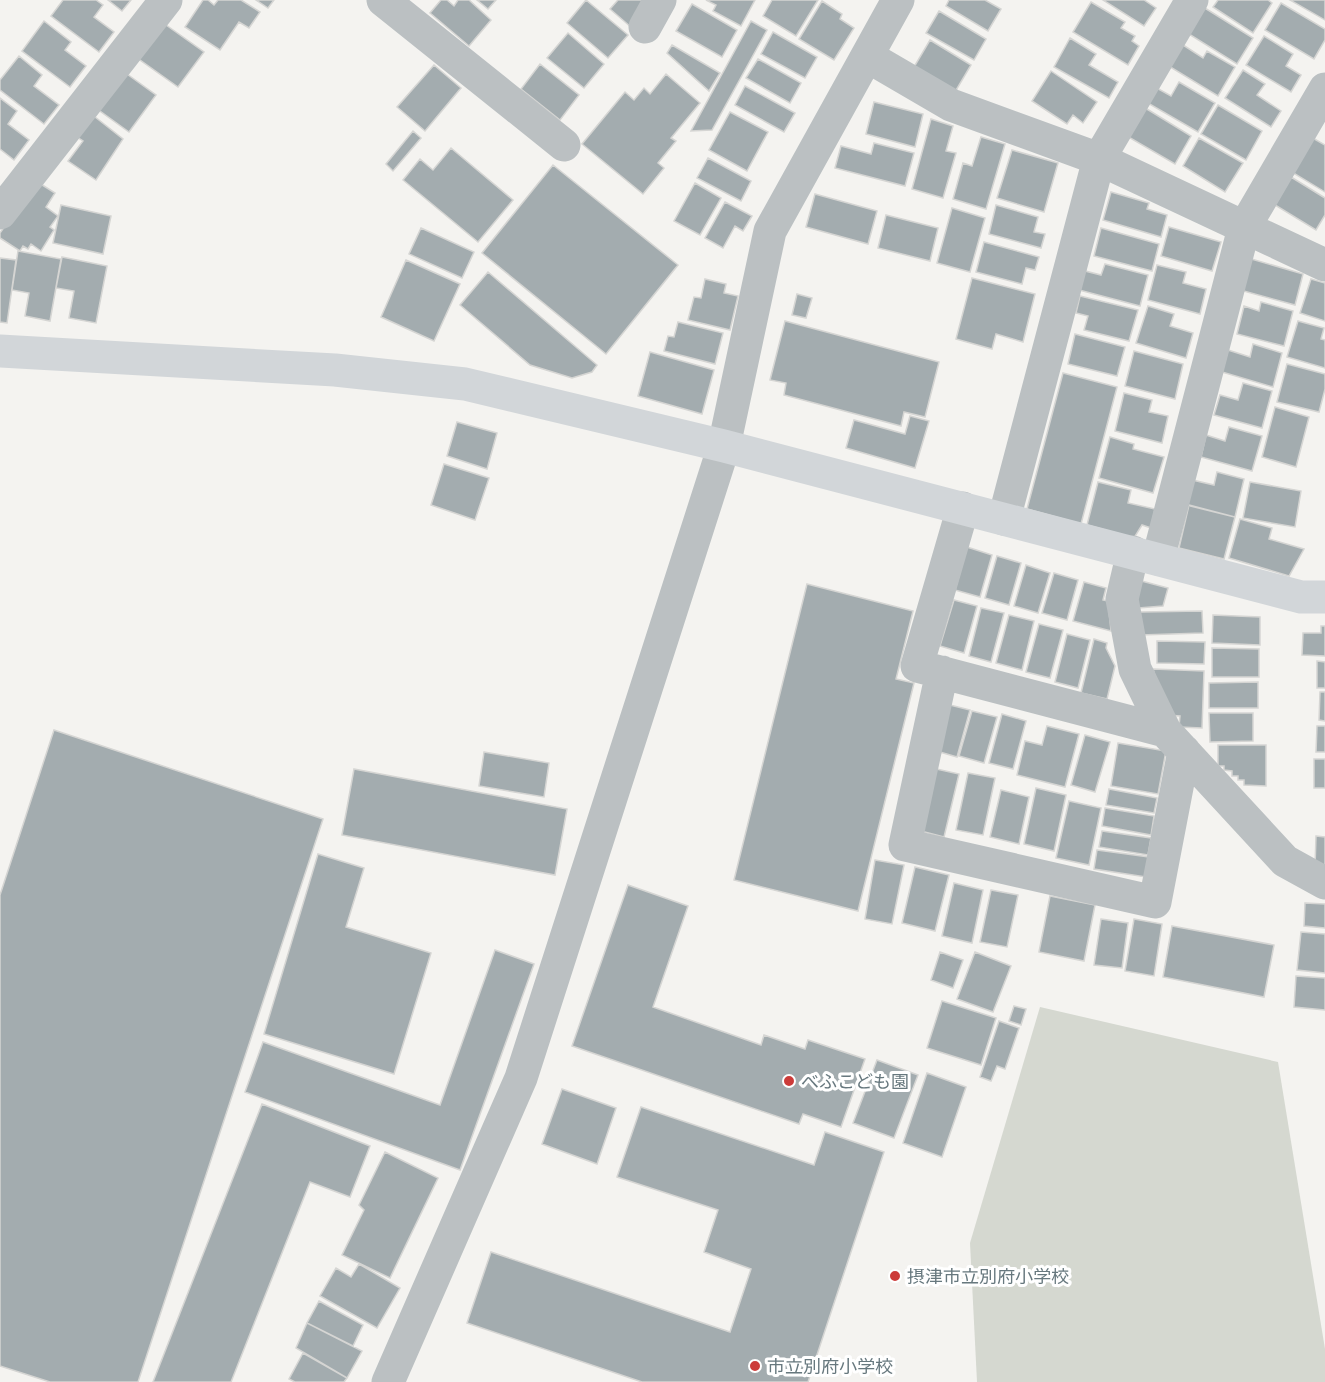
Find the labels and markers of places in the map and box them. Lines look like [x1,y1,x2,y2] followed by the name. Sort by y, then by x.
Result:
[801,1070,909,1092] place label: べふこども園
[782,1074,796,1088] marker: べふこども園
[907,1265,1069,1287] place label: 摂津市立別府小学校
[888,1269,902,1283] marker: 摂津市立別府小学校
[767,1355,893,1377] place label: 市立別府小学校
[748,1359,762,1373] marker: 市立別府小学校

